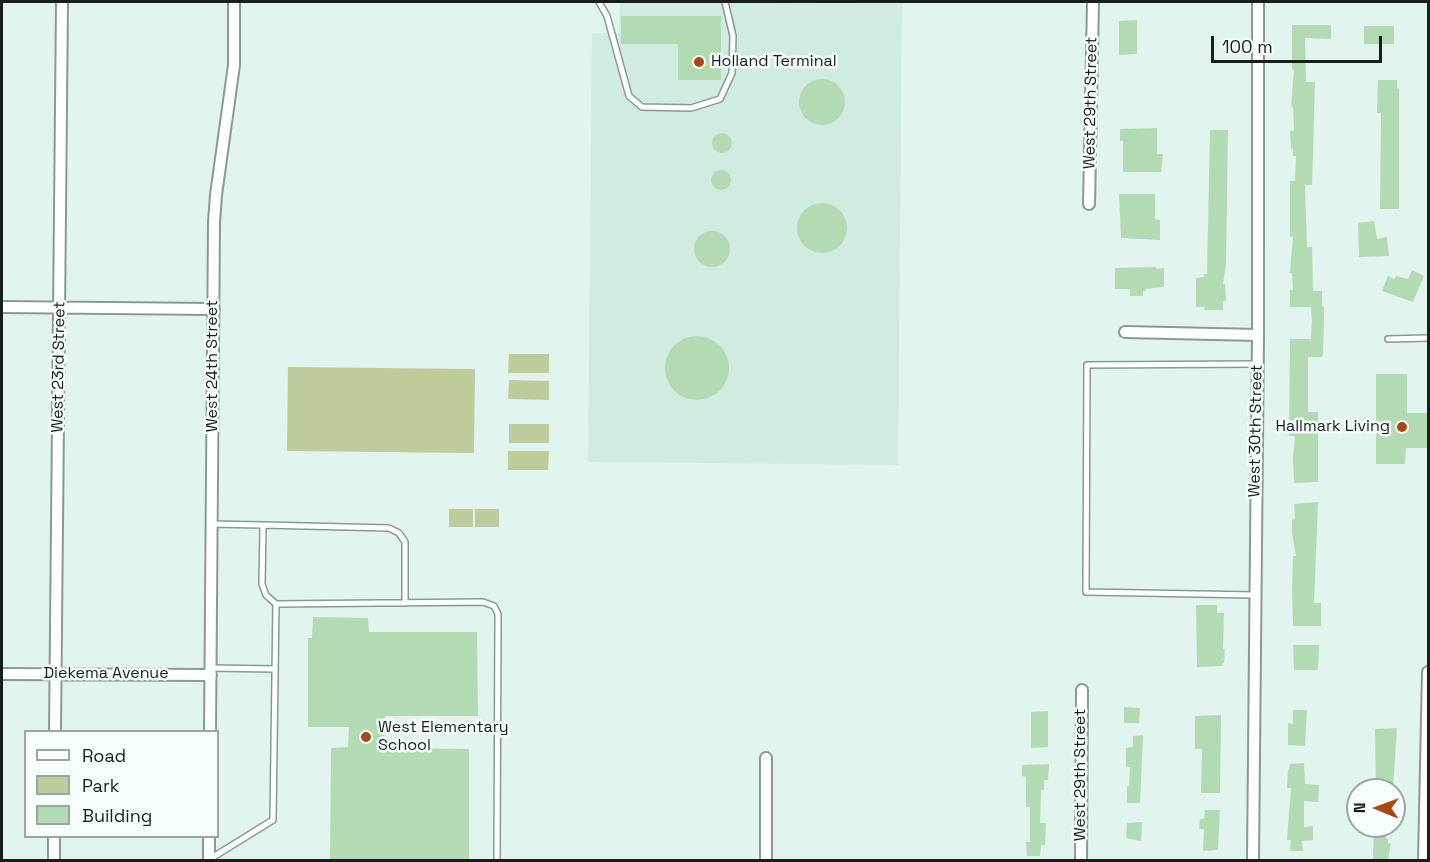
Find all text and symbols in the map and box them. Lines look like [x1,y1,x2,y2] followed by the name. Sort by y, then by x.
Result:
[1214,24,1385,62] scale bar
[1222,35,1273,58] text: 100 m
[1080,37,1102,169] street label: West 29th Street
[711,52,837,72] place label: Holland Terminal
[692,55,706,69] marker: Holland Terminal
[203,300,223,432] street label: West 24th Street
[48,301,70,433] street label: West 23rd Street
[1245,364,1267,498] street label: West 30th Street
[1275,417,1390,437] place label: Hallmark Living
[1395,420,1409,434] marker: Hallmark Living
[43,664,169,684] street label: Diekema Avenue
[1071,709,1091,841] street label: West 29th Street
[378,718,509,756] place label: West Elementary School
[24,730,219,838] legend
[359,730,373,744] marker: West Elementary School
[82,744,126,767] text: Road
[82,774,119,797] text: Park
[1346,778,1406,838] north arrow
[1349,802,1370,813] text: N
[82,804,152,827] text: Building

